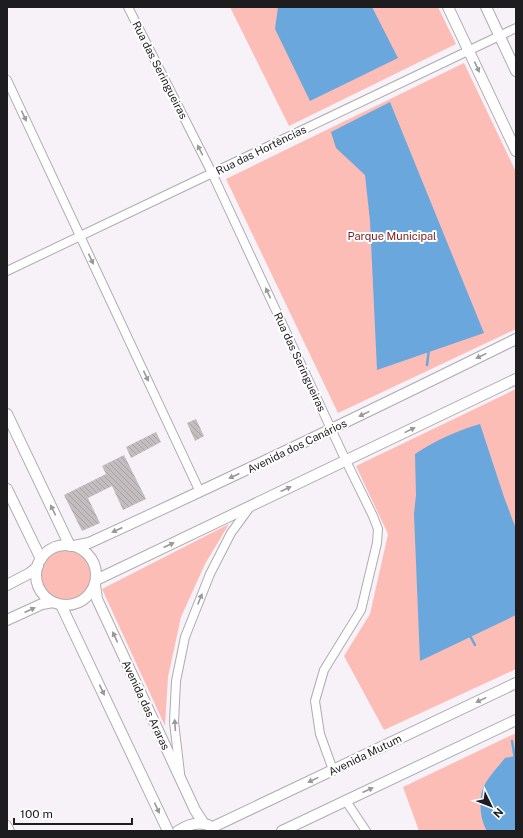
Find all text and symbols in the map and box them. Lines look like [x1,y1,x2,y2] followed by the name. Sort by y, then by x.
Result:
[130,19,190,121] street label: Rua das Seringueiras
[474,62,480,73] one-way arrow
[21,110,27,121] one-way arrow
[214,123,308,177] street label: Rua das Hortências
[197,144,203,156] one-way arrow
[348,230,436,242] park label: Parque Municipal
[88,253,94,264] one-way arrow
[265,287,271,298] one-way arrow
[272,311,328,414] street label: Rua das Seringueiras
[475,353,487,359] one-way arrow
[143,371,149,382] one-way arrow
[359,410,370,417] one-way arrow
[245,417,349,475] street label: Avenida dos Canários
[404,427,415,433] one-way arrow
[229,473,240,479] one-way arrow
[281,486,292,492] one-way arrow
[50,505,56,516] one-way arrow
[110,528,122,534] one-way arrow
[163,542,174,548] one-way arrow
[197,594,203,605] one-way arrow
[24,607,35,613] one-way arrow
[112,631,118,643] one-way arrow
[120,658,172,752] street label: Avenida das Araras
[99,685,105,696] one-way arrow
[475,697,487,703] one-way arrow
[171,719,178,731] one-way arrow
[327,732,403,778] street label: Avenida Mutum
[307,777,319,783] one-way arrow
[471,786,511,826] north arrow
[362,787,373,793] one-way arrow
[14,800,132,826] scale bar
[154,803,160,814] one-way arrow
[491,806,506,820] text: N
[20,807,53,821] text: 100 m

